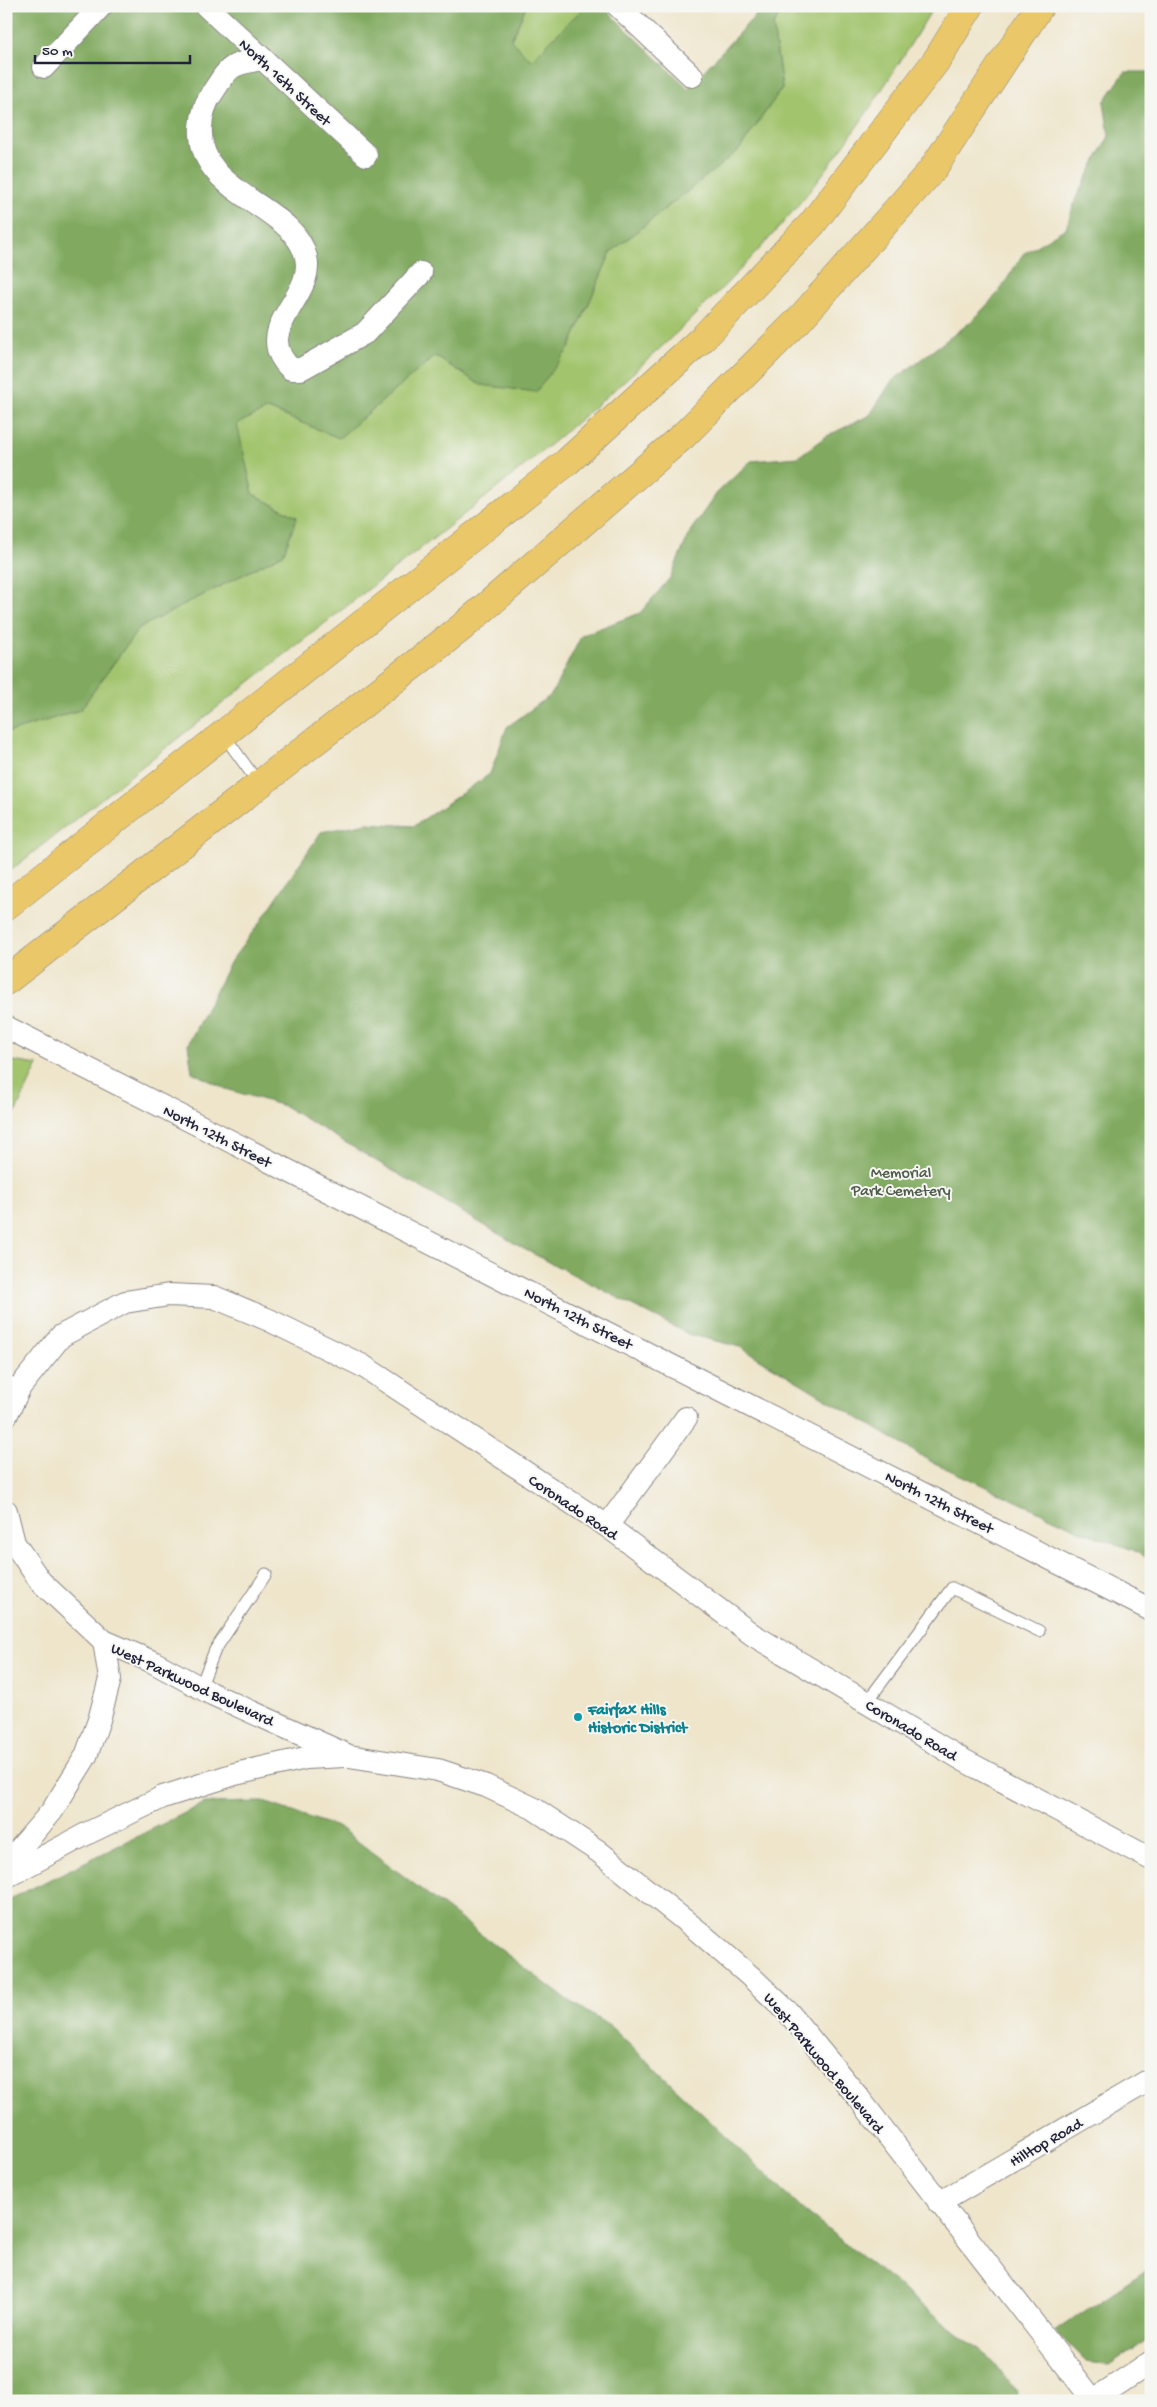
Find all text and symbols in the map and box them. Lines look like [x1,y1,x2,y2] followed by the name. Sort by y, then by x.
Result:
[35,32,190,64] scale bar
[233,36,335,132] street label: North 16th Street
[42,43,73,61] text: 50 m
[159,1103,275,1174] street label: North 12th Street
[850,1165,951,1202] park label: Memorial Park Cemetery
[520,1285,636,1356] street label: North 12th Street
[881,1469,997,1540] street label: North 12th Street
[524,1472,622,1547] street label: Coronado Road
[107,1640,277,1733] street label: West Parkwood Boulevard
[861,1697,961,1768] street label: Coronado Road
[587,1701,689,1739] place label: Fairfax Hills Historic District
[572,1711,584,1723] marker: Fairfax Hills Historic District
[758,1990,888,2140] street label: West Parkwood Boulevard
[1007,2115,1088,2173] street label: Hilltop Road

